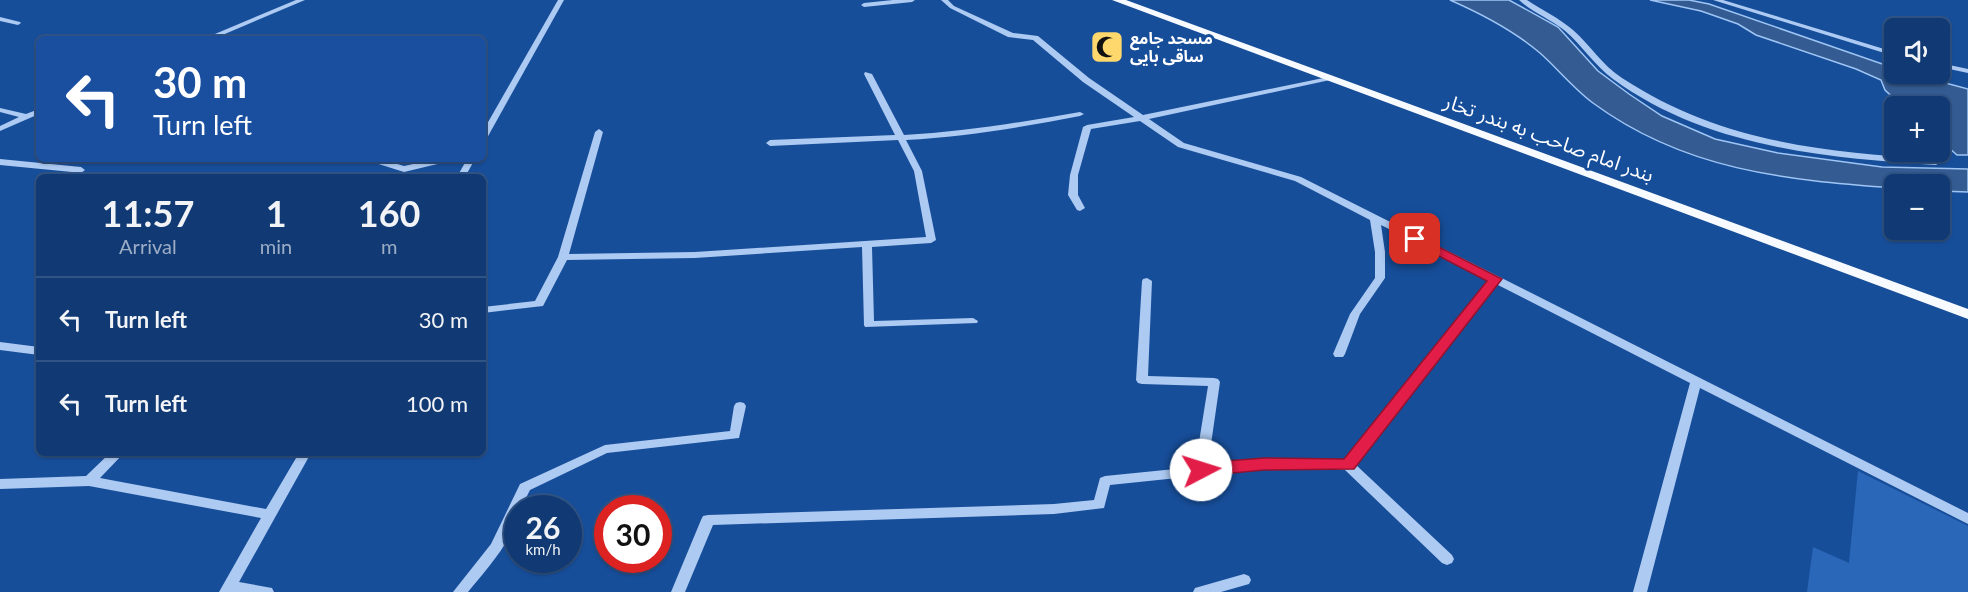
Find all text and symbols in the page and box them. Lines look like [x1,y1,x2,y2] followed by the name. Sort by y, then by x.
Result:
[1884,18,1950,240] map controls
[1884,18,1950,84] button: sound
[1130,28,1213,66] place label: مسجد جامع ساقی بایی
[1089,29,1125,65] mosque icon: مسجد جامع ساقی بایی
[153,57,247,107] text: 30 m
[54,60,132,138] icon: left
[1439,88,1657,190] street label: بندر امام صاحب به بندر تخار
[1884,96,1950,162] button: +
[153,108,252,141] text: Turn left
[1884,174,1950,240] button: −
[102,191,194,235] text: 11:57
[266,191,287,235] text: 1
[358,191,420,235] text: 160
[1389,213,1440,264] pin
[1398,222,1431,255] icon: arrive
[119,234,177,258] text: Arrival
[260,234,292,258] text: min
[381,234,397,258] text: m
[54,303,87,336] icon: left
[105,306,187,333] text: Turn left
[419,306,468,333] text: 30 m
[54,387,87,420] icon: left
[105,390,187,417] text: Turn left
[406,390,468,417] text: 100 m
[1169,438,1233,502] position arrow
[594,495,672,573] speed limit sign: 30
[526,509,560,545] text: 26
[525,540,561,558] text: km/h

